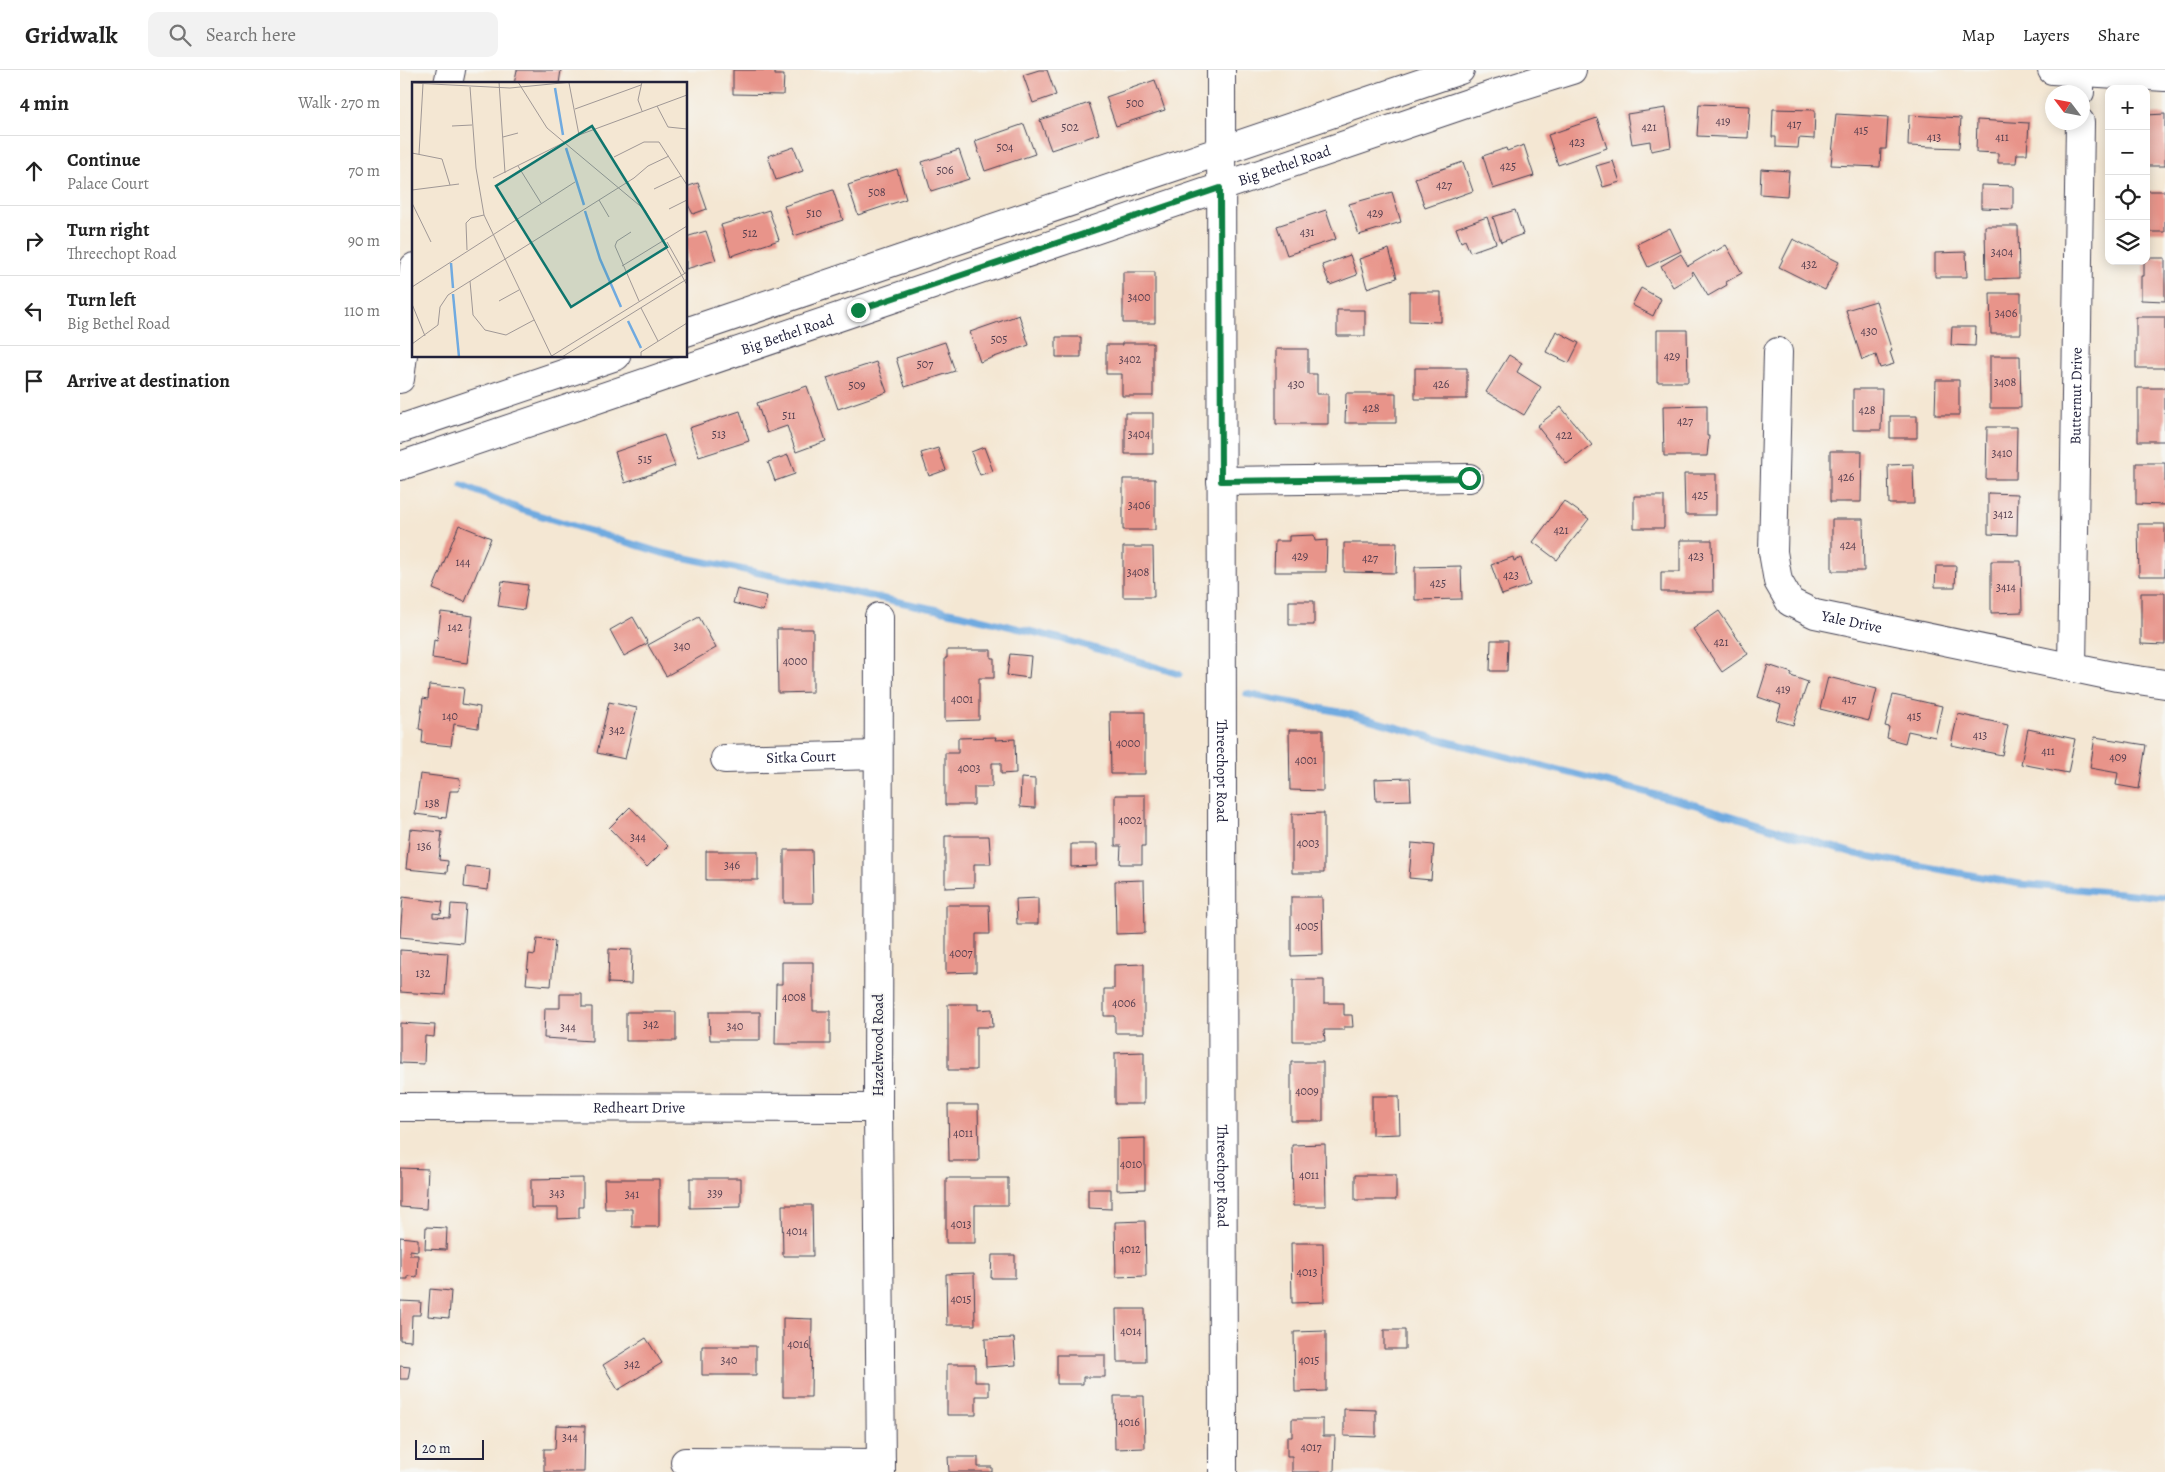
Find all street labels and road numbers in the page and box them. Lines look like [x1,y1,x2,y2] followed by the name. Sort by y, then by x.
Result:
[1235,140,1334,191] street label: Big Bethel Road
[738,309,837,359] street label: Big Bethel Road
[2065,347,2087,445] street label: Butternut Drive
[1819,605,1884,638] street label: Yale Drive
[1212,720,1232,823] street label: Threechopt Road
[766,746,836,768] street label: Sitka Court
[868,993,888,1096] street label: Hazelwood Road
[593,1097,686,1118] street label: Redheart Drive
[1213,1125,1233,1228] street label: Threechopt Road

